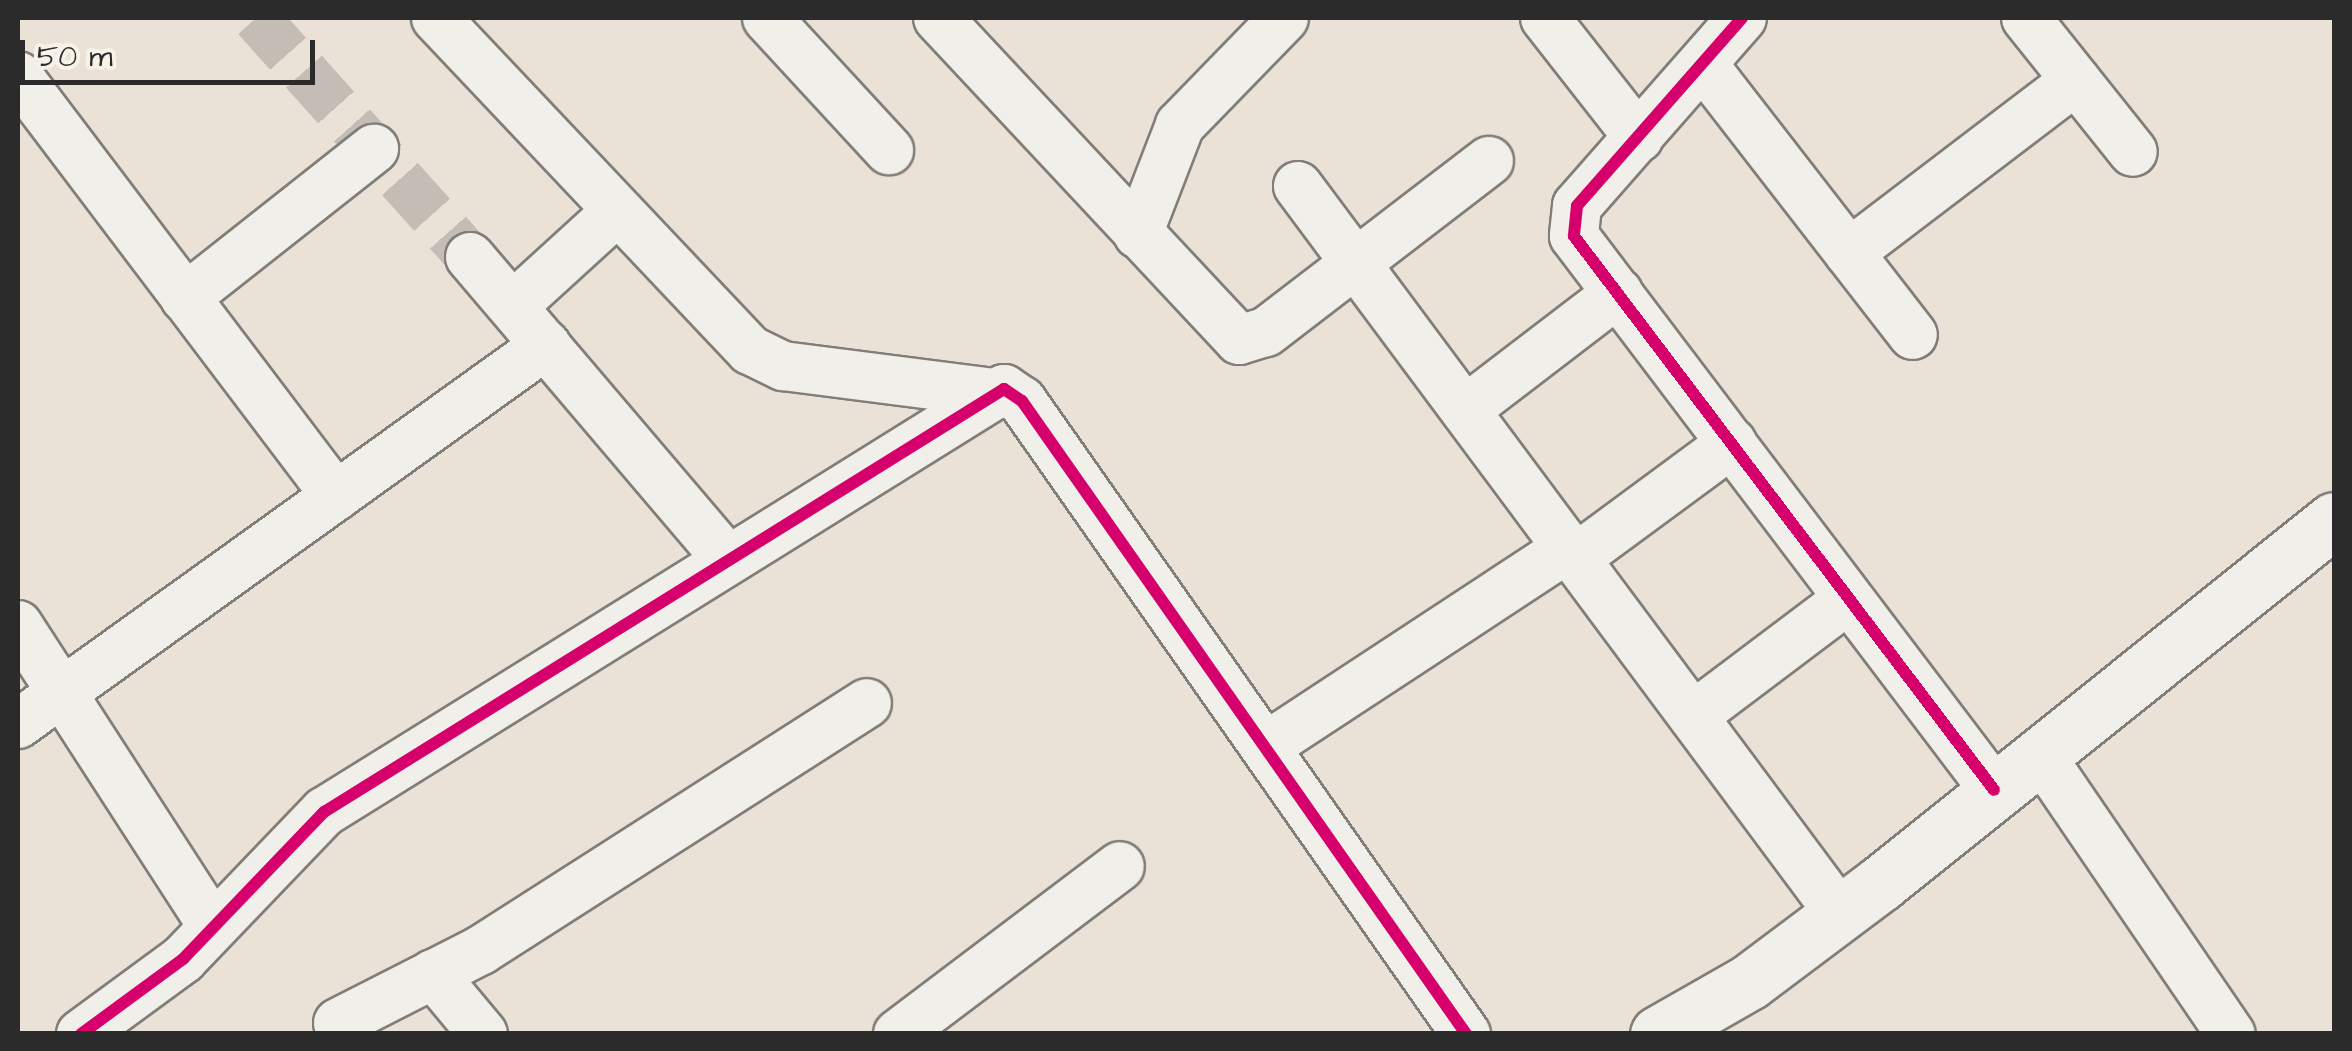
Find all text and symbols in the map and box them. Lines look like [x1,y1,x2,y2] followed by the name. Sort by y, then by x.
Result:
[25,20,320,82] scale bar
[37,36,113,78] text: 50 m

